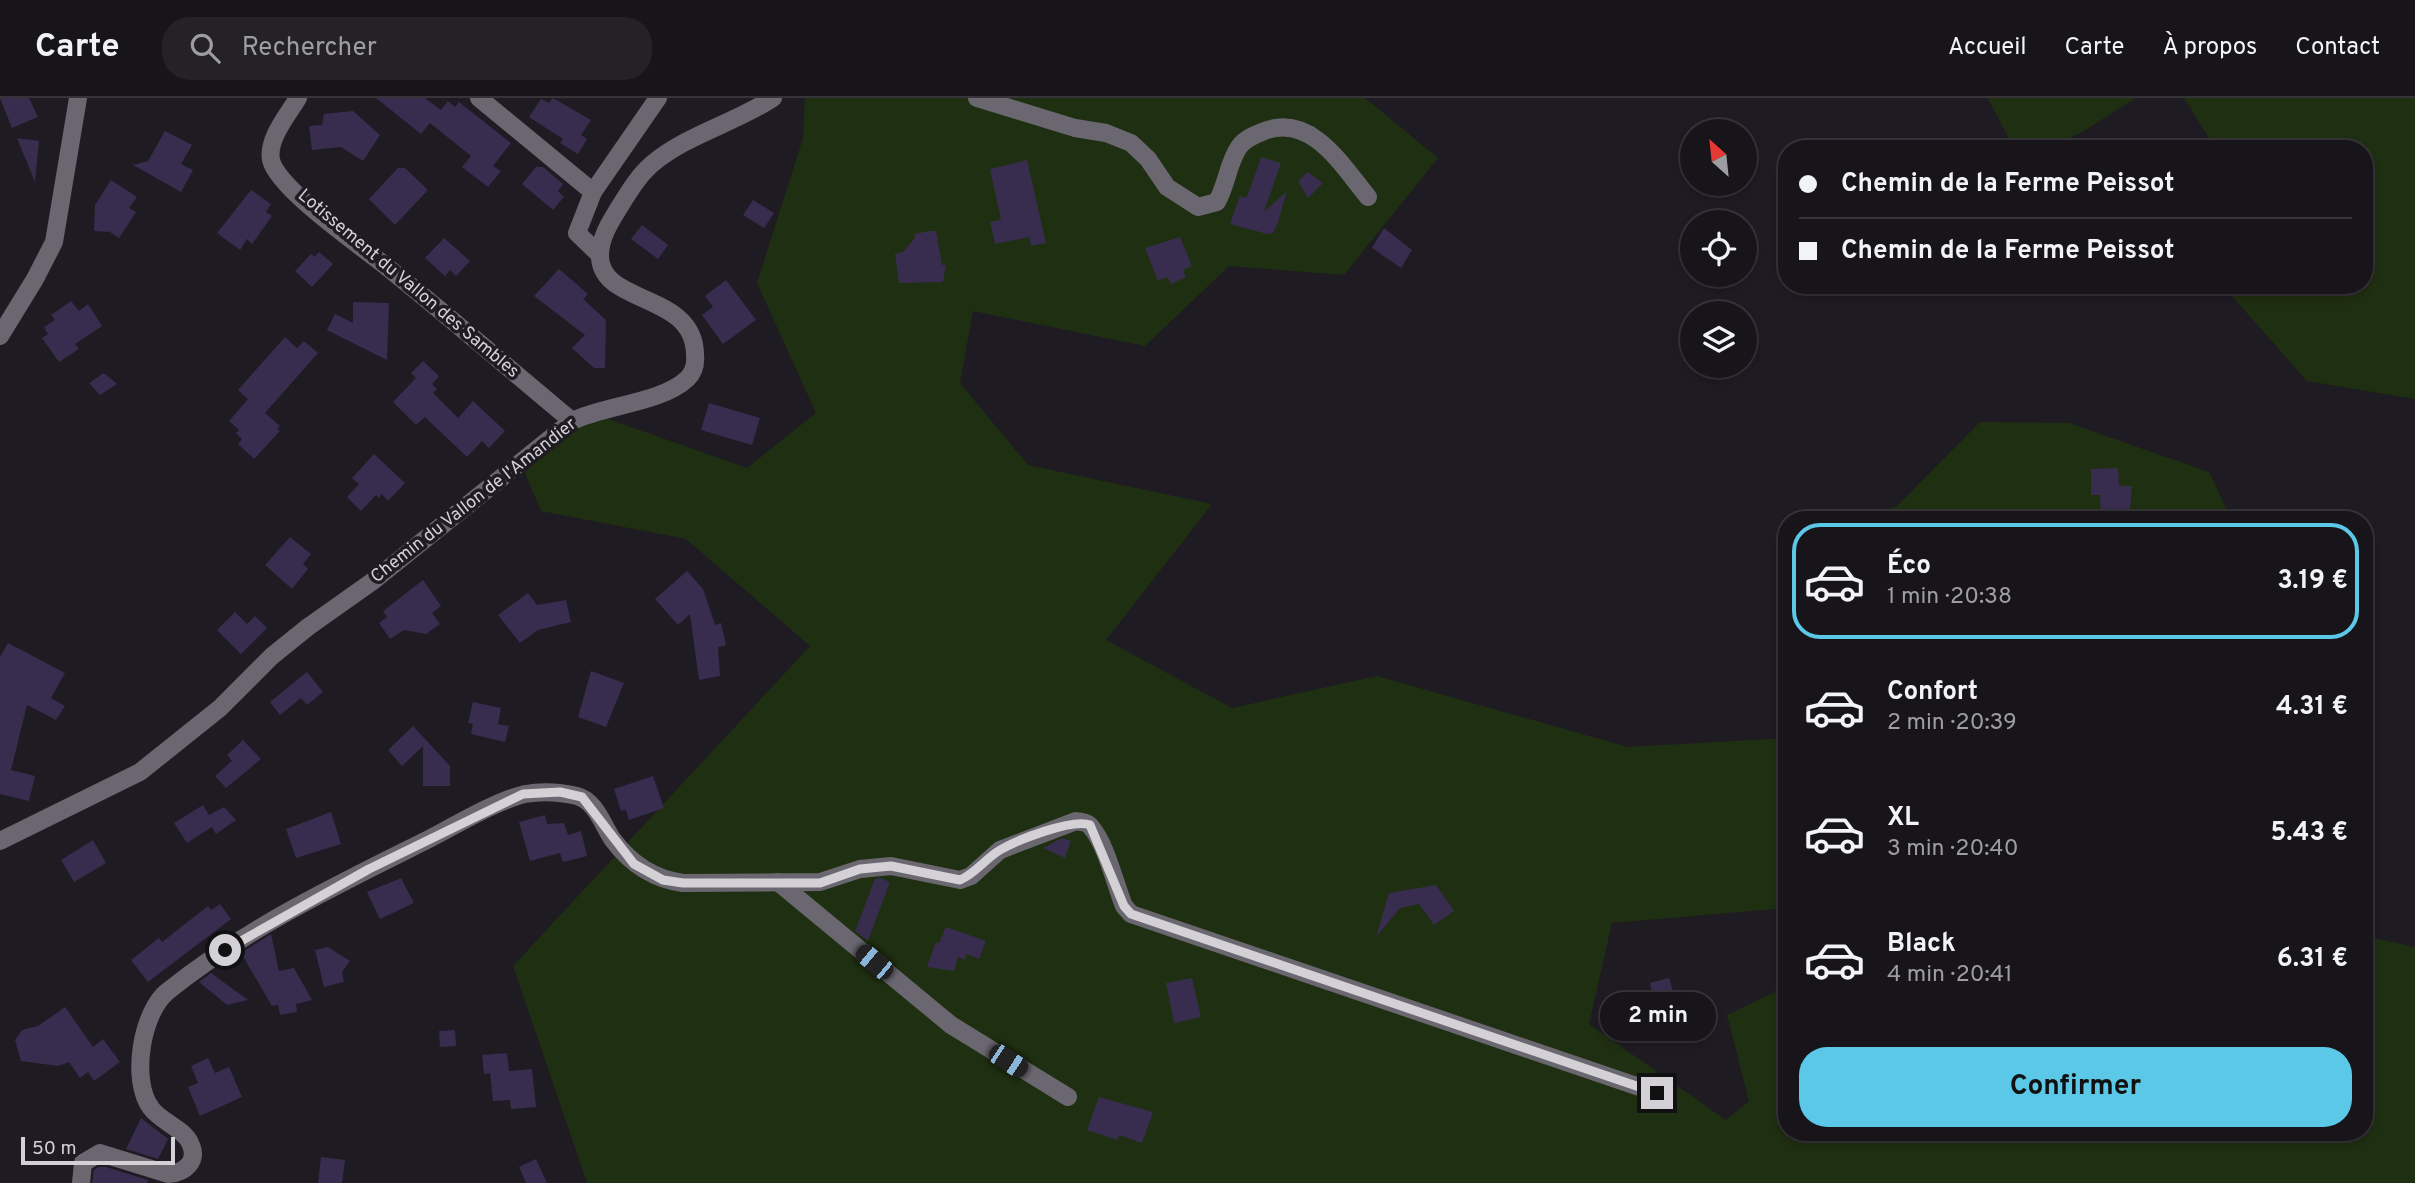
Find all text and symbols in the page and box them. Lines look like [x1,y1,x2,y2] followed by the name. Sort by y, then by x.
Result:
[162,17,652,80] search box
[35,27,120,69] text: Carte
[186,29,224,67] icon: search
[242,32,377,65] text: Rechercher
[1948,33,2027,63] text: Accueil
[2065,33,2124,63] text: Carte
[2162,33,2257,63] text: À propos
[2295,33,2380,63] text: Contact
[1680,119,1757,196] north arrow
[1680,119,1757,378] map controls
[1841,168,2174,201] text: Chemin de la Ferme Peissot
[293,185,523,383] street label: Lotissement du Vallon des Sambles
[1680,210,1757,287] button: locate
[1841,235,2174,268] text: Chemin de la Ferme Peissot
[1680,301,1757,378] button: layers
[366,413,582,589] street label: Chemin du Vallon de l'Amandier
[1803,550,1866,613] icon: car
[1887,550,1931,583] text: Éco
[2277,565,2348,598] text: 3.19 €
[1887,583,2012,612] text: 1 min · 20:38
[1803,676,1866,739] icon: car
[1887,676,1978,709] text: Confort
[2276,691,2348,724] text: 4.31 €
[1887,709,2017,738] text: 2 min · 20:39
[1803,802,1866,865] icon: car
[1887,802,1919,835] text: XL
[2270,817,2348,850] text: 5.43 €
[1887,835,2018,864] text: 3 min · 20:40
[1803,928,1866,991] icon: car
[1887,928,1956,961] text: Black
[209,934,241,966] route start
[852,940,897,984] car
[2277,943,2348,976] text: 6.31 €
[1887,961,2013,990] text: 4 min · 20:41
[1599,992,1715,1040] callout: 2 min
[1628,1002,1688,1031] text: 2 min
[985,1041,1032,1081] car
[1799,1047,2352,1127] button: Confirmer
[1641,1077,1673,1109] route end
[21,1134,175,1166] scale bar
[32,1137,77,1161] text: 50 m

